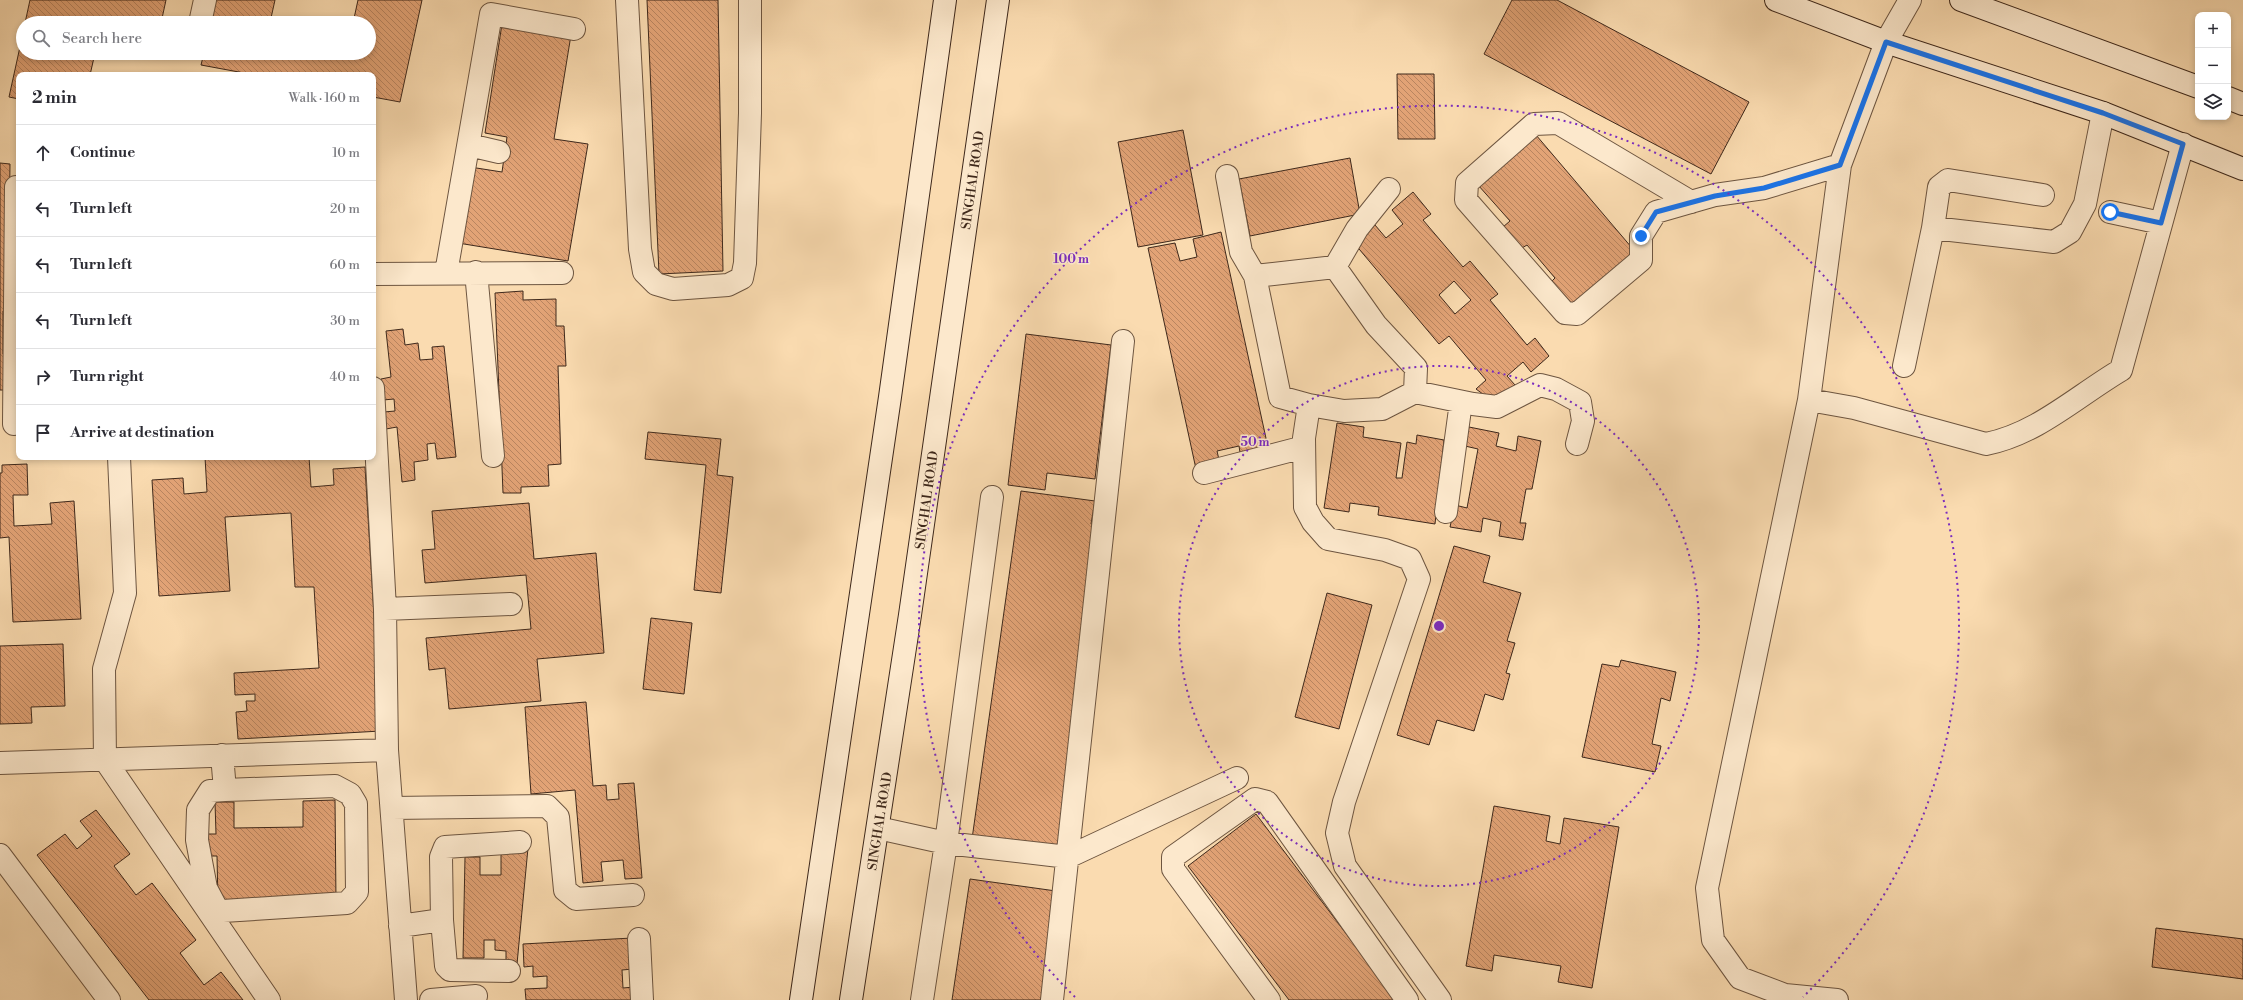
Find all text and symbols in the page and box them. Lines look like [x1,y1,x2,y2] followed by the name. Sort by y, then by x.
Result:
[2195,12,2231,120] map controls
[2195,12,2231,48] button: +
[16,16,376,60] search box
[30,27,52,49] icon: search
[62,29,142,48] text: Search here
[2195,48,2231,84] button: −
[2195,84,2231,120] button: layers
[32,87,77,109] text: 2 min
[289,90,360,106] text: Walk · 160 m
[958,130,988,230] street label: SINGHAL ROAD
[32,142,54,164] icon: ahead
[70,143,135,162] text: Continue
[332,145,360,161] text: 10 m
[32,198,54,220] icon: left
[70,199,132,218] text: Turn left
[330,201,360,217] text: 20 m
[2101,203,2119,221] route start
[1632,227,1650,245] route end
[1053,252,1089,267] text: 100 m
[32,254,54,276] icon: left
[70,255,132,274] text: Turn left
[329,257,360,273] text: 60 m
[32,310,54,332] icon: left
[70,311,132,330] text: Turn left
[330,313,360,329] text: 30 m
[32,366,54,388] icon: right
[70,367,144,386] text: Turn right
[330,369,360,385] text: 40 m
[32,422,54,444] icon: arrive
[70,423,214,442] text: Arrive at destination
[1240,435,1270,450] text: 50 m
[912,450,942,550] street label: SINGHAL ROAD
[1432,619,1446,633] centre of rings
[864,771,896,872] street label: SINGHAL ROAD

